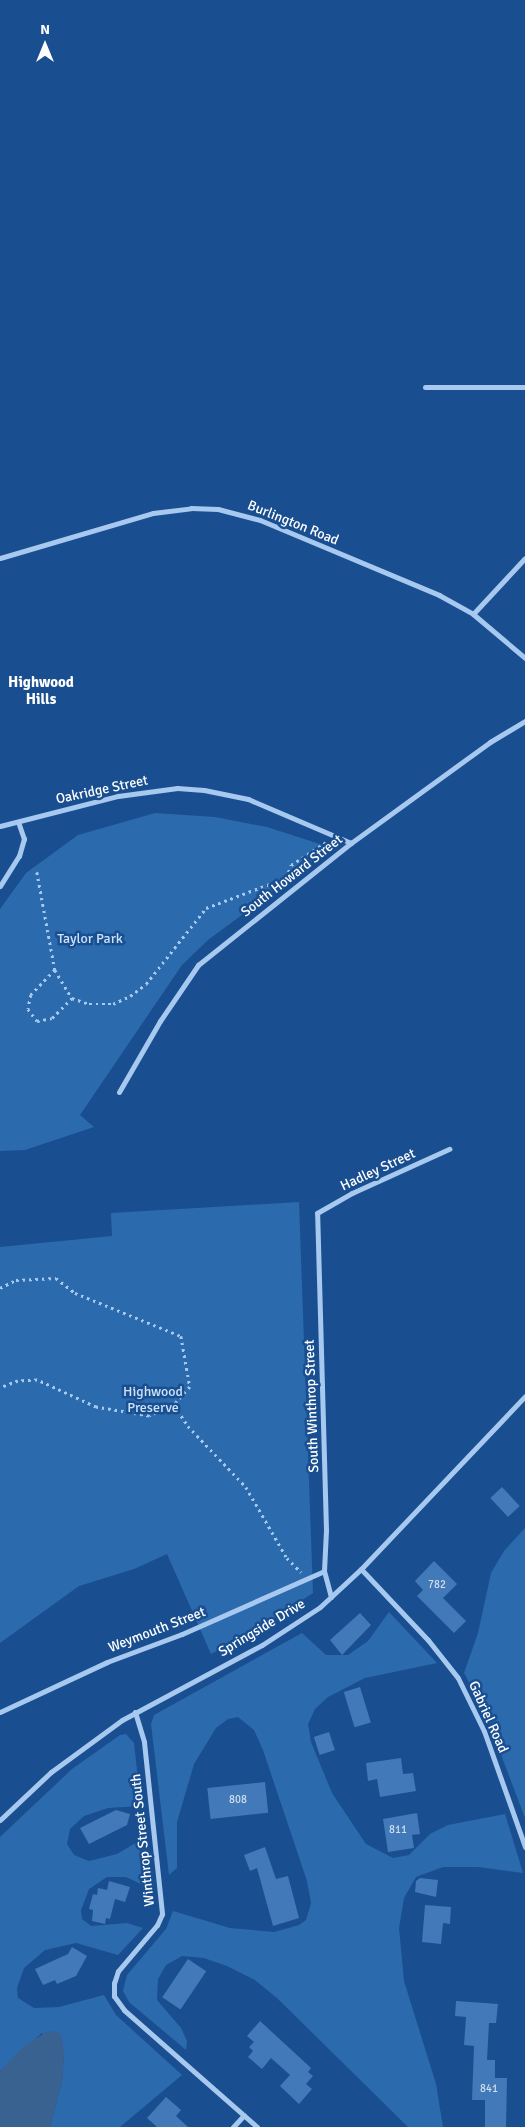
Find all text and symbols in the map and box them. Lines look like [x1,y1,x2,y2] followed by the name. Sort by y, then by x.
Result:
[20,20,70,70] north arrow
[40,21,50,38] text: N
[245,497,341,549] street label: Burlington Road
[8,673,74,708] district label: Highwood Hills
[54,772,150,808] street label: Oakridge Street
[238,831,346,921] street label: South Howard Street
[57,931,123,947] park label: Taylor Park
[338,1145,418,1195] street label: Hadley Street
[301,1339,323,1473] street label: South Winthrop Street
[123,1384,183,1416] park label: Highwood Preserve
[428,1578,446,1592] house number: 782
[216,1596,308,1660] street label: Springside Drive
[106,1604,208,1656] street label: Weymouth Street
[465,1678,511,1756] street label: Gabriel Road
[128,1773,158,1907] street label: Winthrop Street South
[229,1793,247,1807] house number: 808
[389,1823,407,1837] house number: 811
[480,2082,498,2096] house number: 841

